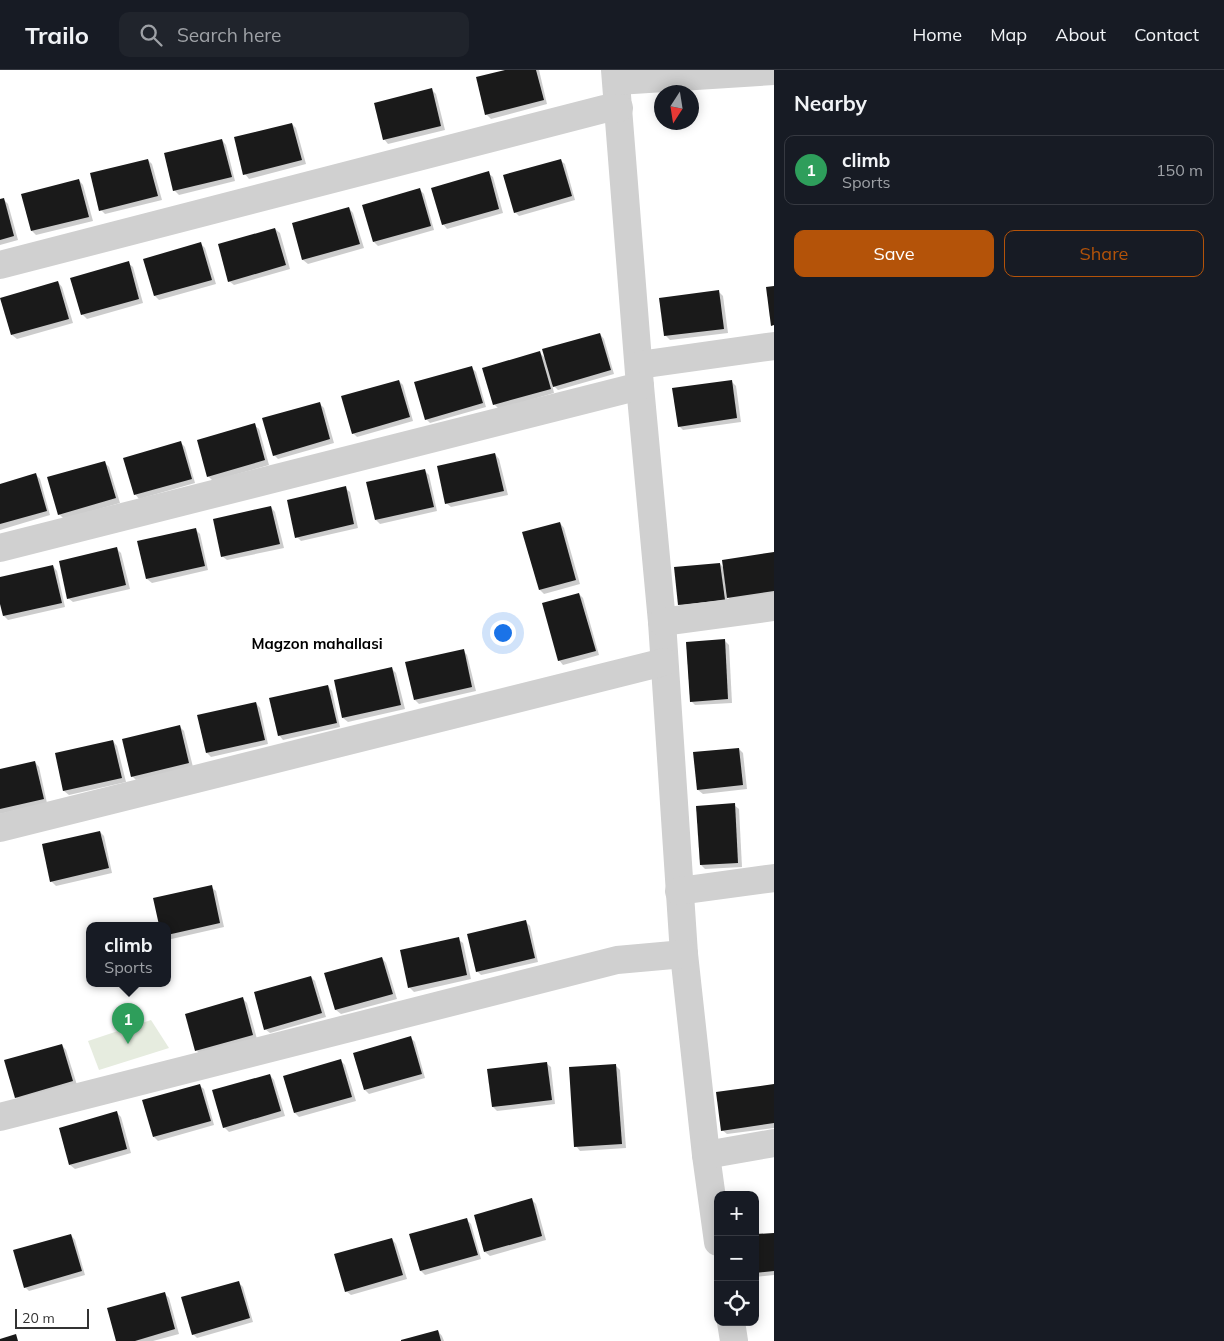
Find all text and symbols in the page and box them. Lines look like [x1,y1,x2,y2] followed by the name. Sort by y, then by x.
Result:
[119,12,469,57] search box
[25,20,89,50] text: Trailo
[137,21,165,49] icon: search
[177,23,281,47] text: Search here
[912,23,962,46] text: Home
[990,23,1027,46] text: Map
[1055,23,1106,46] text: About
[1134,23,1199,46] text: Contact
[654,85,699,130] north arrow
[794,90,867,116] text: Nearby
[842,148,890,172] text: climb
[806,160,816,180] text: 1
[1156,160,1203,180] text: 150 m
[842,172,890,192] text: Sports
[794,230,994,277] button: Save
[1004,230,1204,277] button: Share
[490,620,516,646] your location
[251,634,383,653] district label: Magzon mahallasi
[86,922,171,987] popup
[104,933,153,957] text: climb
[104,957,153,977] text: Sports
[112,1003,144,1044] pin: 1
[714,1191,759,1326] map controls
[714,1191,759,1236] button: +
[714,1236,759,1281] button: −
[714,1281,759,1326] button: locate
[15,1306,89,1329] scale bar
[22,1309,55,1327] text: 20 m

